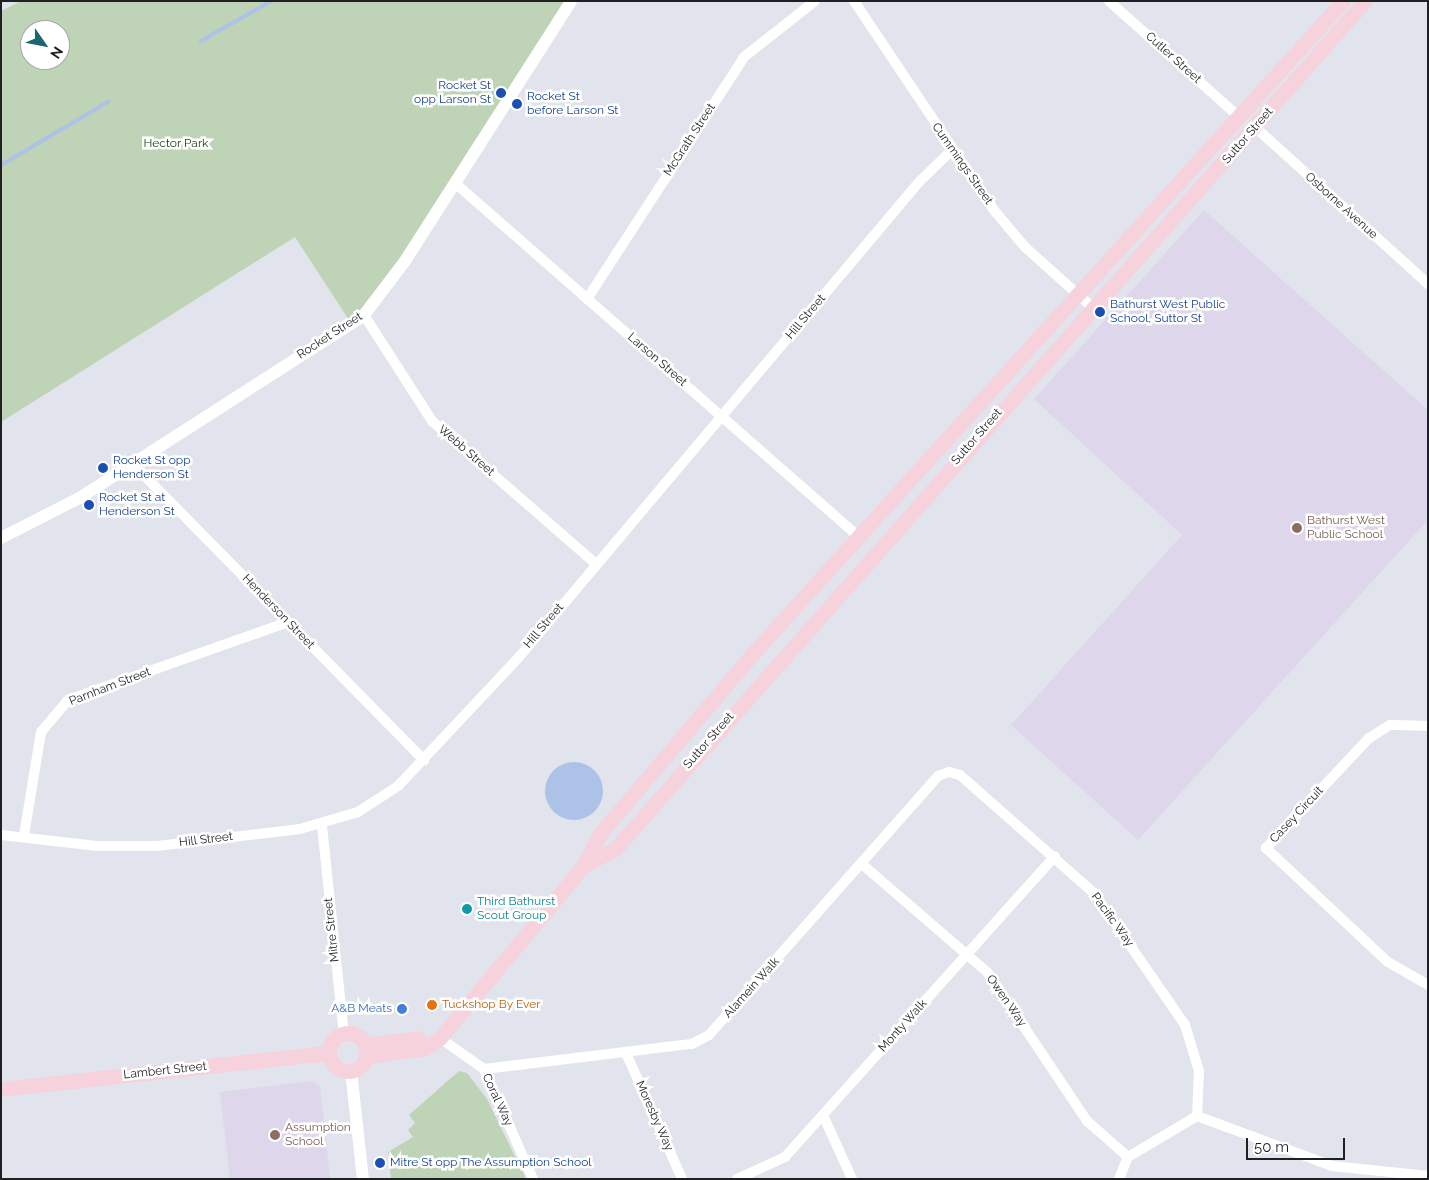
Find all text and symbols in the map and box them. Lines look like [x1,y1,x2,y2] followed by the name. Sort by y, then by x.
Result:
[20,20,70,70] north arrow
[1142,29,1204,87] street label: Cutler Street
[47,44,66,61] text: N
[414,79,491,107] place label: Rocket St opp Larson St
[495,87,507,99] marker: Rocket St opp Larson St
[527,90,618,118] place label: Rocket St before Larson St
[511,98,523,110] marker: Rocket St before Larson St
[661,101,719,179] street label: McGrath Street
[1220,105,1276,167] street label: Suttor Street
[928,120,996,208] street label: Cummings Street
[143,137,209,151] park label: Hector Park
[1302,170,1380,242] street label: Osborne Avenue
[783,292,829,342] street label: Hill Street
[1110,298,1226,326] place label: Bathurst West Public School, Suttor St
[1094,306,1106,318] marker: Bathurst West Public School, Suttor St
[295,310,365,362] street label: Rocket Street
[624,330,690,390] street label: Larson Street
[949,406,1005,468] street label: Suttor Street
[435,423,497,479] street label: Webb Street
[113,454,191,482] place label: Rocket St opp Henderson St
[97,462,109,474] marker: Rocket St opp Henderson St
[99,491,175,519] place label: Rocket St at Henderson St
[83,499,95,511] marker: Rocket St at Henderson St
[1307,514,1385,542] place label: Bathurst West Public School
[1291,522,1303,534] marker: Bathurst West Public School
[239,572,317,652] street label: Henderson Street
[521,601,567,651] street label: Hill Street
[67,665,153,709] street label: Parnham Street
[681,710,737,772] street label: Suttor Street
[1267,784,1327,846] street label: Casey Circuit
[178,830,234,850] street label: Hill Street
[1087,890,1137,950] street label: Pacific Way
[477,895,555,923] place label: Third Bathurst Scout Group
[321,897,343,963] street label: Mitre Street
[461,903,473,915] marker: Third Bathurst Scout Group
[721,955,783,1021] street label: Alamein Walk
[983,972,1029,1030] street label: Owen Way
[876,997,930,1055] street label: Monty Walk
[442,998,541,1012] place label: Tuckshop By Ever
[426,999,438,1011] marker: Tuckshop By Ever
[331,1002,392,1016] place label: A&B Meats
[396,1003,408,1015] marker: A&B Meats
[123,1059,207,1083] street label: Lambert Street
[478,1071,516,1129] street label: Coral Way
[632,1078,676,1154] street label: Moresby Way
[285,1121,351,1149] place label: Assumption School
[1249,1128,1348,1160] scale bar
[269,1129,281,1141] marker: Assumption School
[1254,1138,1289,1156] text: 50 m
[390,1156,592,1170] place label: Mitre St opp The Assumption School
[374,1157,386,1169] marker: Mitre St opp The Assumption School

